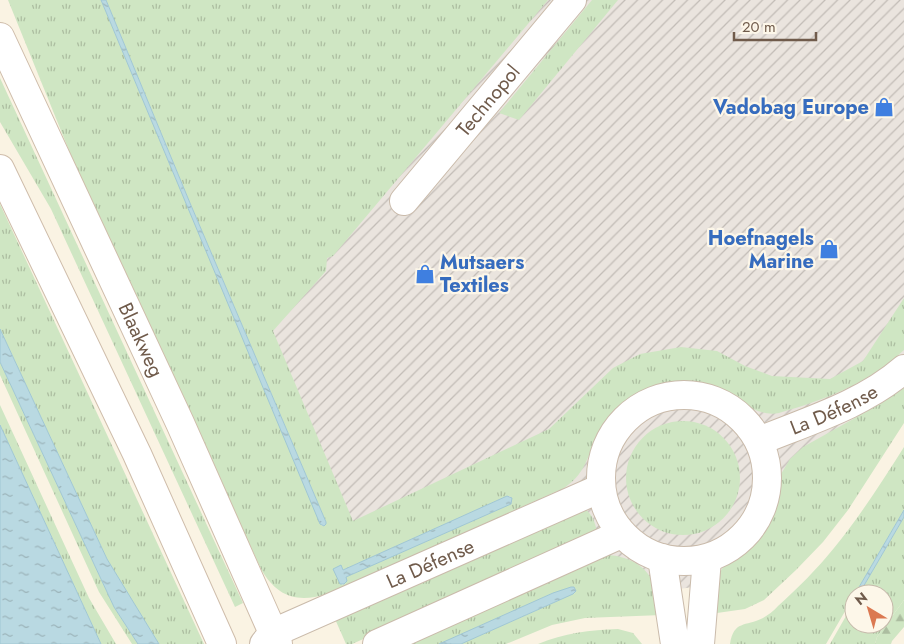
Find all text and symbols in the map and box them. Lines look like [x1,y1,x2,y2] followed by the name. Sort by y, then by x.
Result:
[734,10,816,42] scale bar
[742,16,776,38] text: 20 m
[449,58,527,143] street label: Technopol
[712,93,869,122] place label: Vadobag Europe
[873,96,895,118] shop icon: Vadobag Europe
[708,224,814,276] place label: Hoefnagels Marine
[818,238,840,260] shop icon: Hoefnagels Marine
[440,248,524,300] place label: Mutsaers Textiles
[414,263,436,285] shop icon: Mutsaers Textiles
[111,298,171,382] street label: Blaakweg
[786,377,883,442] street label: La Défense
[382,531,479,596] street label: La Défense
[844,584,894,634] north arrow
[850,587,872,610] text: N

